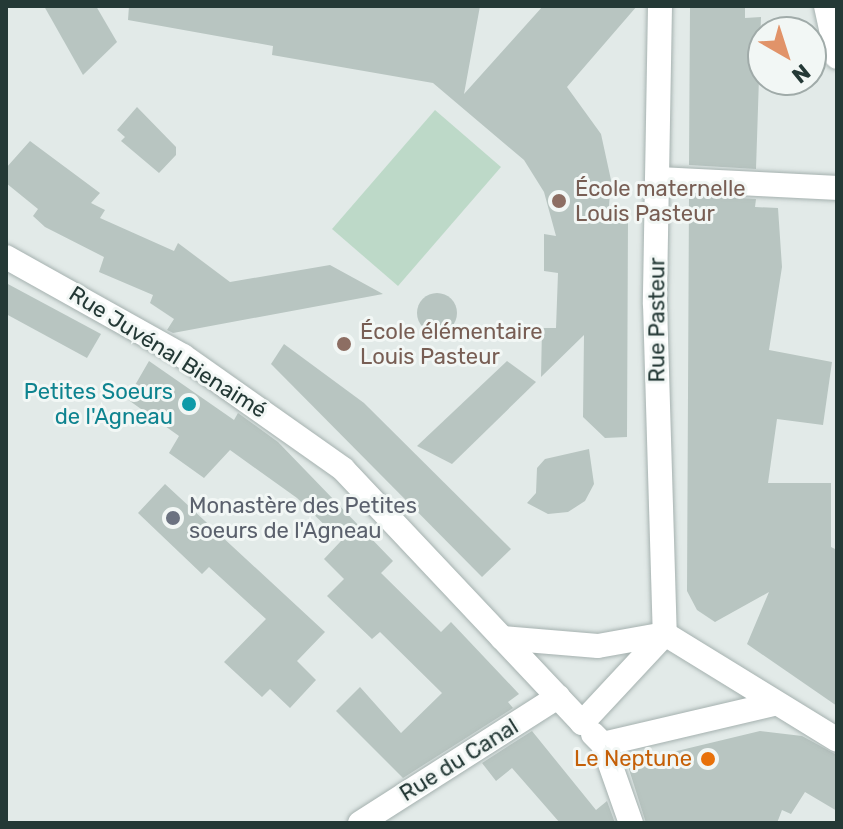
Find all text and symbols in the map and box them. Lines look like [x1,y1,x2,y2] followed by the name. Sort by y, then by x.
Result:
[747,16,827,96] north arrow
[787,58,816,89] text: N
[575,175,746,226] place label: École maternelle Louis Pasteur
[550,192,568,210] marker: École maternelle Louis Pasteur
[644,257,670,383] street label: Rue Pasteur
[64,280,272,424] street label: Rue Juvénal Bienaimé
[360,318,543,370] place label: École élémentaire Louis Pasteur
[335,335,353,353] marker: École élémentaire Louis Pasteur
[24,378,173,430] place label: Petites Soeurs de l'Agneau
[180,395,198,413] marker: Petites Soeurs de l'Agneau
[189,492,417,544] place label: Monastère des Petites soeurs de l'Agneau
[164,509,182,527] marker: Monastère des Petites soeurs de l'Agneau
[395,713,523,807] street label: Rue du Canal
[574,746,692,772] place label: Le Neptune
[699,750,717,768] marker: Le Neptune

